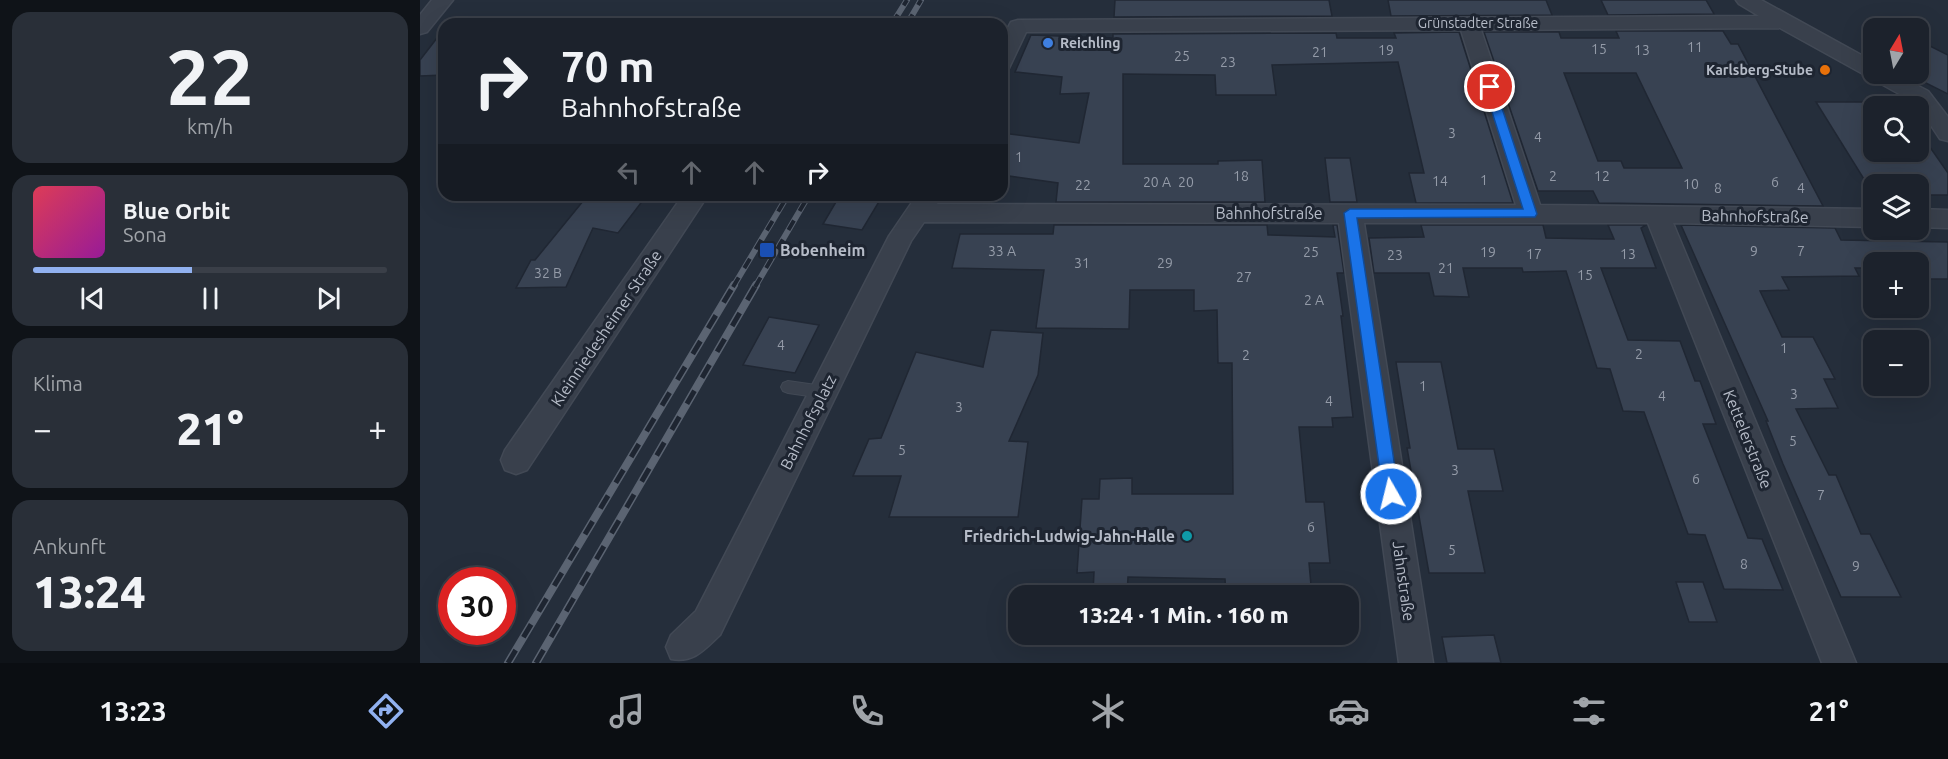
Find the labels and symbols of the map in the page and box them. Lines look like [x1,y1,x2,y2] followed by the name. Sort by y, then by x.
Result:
[1418,15,1538,31] street label: Grünstadter Straße
[1863,18,1929,84] north arrow
[1060,35,1121,51] place label: Reichling
[1041,36,1055,50] marker: Reichling
[1687,39,1703,55] house number: 11
[1591,41,1607,57] house number: 15
[1378,42,1394,58] house number: 19
[1634,42,1650,58] house number: 13
[1312,44,1328,60] house number: 21
[1174,48,1190,64] house number: 25
[1220,54,1236,70] house number: 23
[1464,61,1515,112] pin
[1706,62,1813,78] place label: Karlsberg-Stube
[1818,63,1832,77] marker: Karlsberg-Stube
[1448,125,1456,141] house number: 3
[1534,129,1542,145] house number: 4
[1015,149,1023,165] house number: 1
[1233,168,1249,184] house number: 18
[1549,168,1557,184] house number: 2
[1594,168,1610,184] house number: 12
[1480,172,1488,188] house number: 1
[1432,173,1448,189] house number: 14
[1143,174,1171,190] house number: 20 A
[1178,174,1194,190] house number: 20
[1771,174,1779,190] house number: 6
[1683,176,1699,192] house number: 10
[1075,177,1091,193] house number: 22
[1714,180,1722,196] house number: 8
[1797,180,1805,196] house number: 4
[1215,204,1323,222] street label: Bahnhofstraße
[1701,206,1809,226] street label: Bahnhofstraße
[758,241,776,259] marker: Bobenheim
[780,241,865,259] place label: Bobenheim
[988,243,1016,259] house number: 33 A
[1750,243,1758,259] house number: 9
[1797,243,1805,259] house number: 7
[1303,244,1319,260] house number: 25
[1480,244,1496,260] house number: 19
[1526,246,1542,262] house number: 17
[1620,246,1636,262] house number: 13
[547,247,665,409] street label: Kleinniedesheimer Straße
[1387,247,1403,263] house number: 23
[1074,255,1090,271] house number: 31
[1157,255,1173,271] house number: 29
[1438,260,1454,276] house number: 21
[534,265,562,281] house number: 32 B
[1577,267,1593,283] house number: 15
[1236,269,1252,285] house number: 27
[1304,292,1324,308] house number: 2 A
[777,337,785,353] house number: 4
[1780,340,1788,356] house number: 1
[1635,346,1643,362] house number: 2
[1242,347,1250,363] house number: 2
[776,372,840,472] street label: Bahnhofsplatz
[1419,378,1427,394] house number: 1
[1790,386,1798,402] house number: 3
[1720,387,1776,491] street label: Kettelerstraße
[1658,388,1666,404] house number: 4
[1325,393,1333,409] house number: 4
[955,399,963,415] house number: 3
[1789,433,1797,449] house number: 5
[898,442,906,458] house number: 5
[1359,462,1423,526] position arrow
[1451,462,1459,478] house number: 3
[1692,471,1700,487] house number: 6
[1817,487,1825,503] house number: 7
[1307,519,1315,535] house number: 6
[964,527,1175,545] place label: Friedrich-Ludwig-Jahn-Halle
[1180,529,1194,543] marker: Friedrich-Ludwig-Jahn-Halle
[1389,540,1419,622] street label: Jahnstraße
[1448,542,1456,558] house number: 5
[1740,556,1748,572] house number: 8
[1852,558,1860,574] house number: 9
[438,567,516,645] speed limit sign: 30

